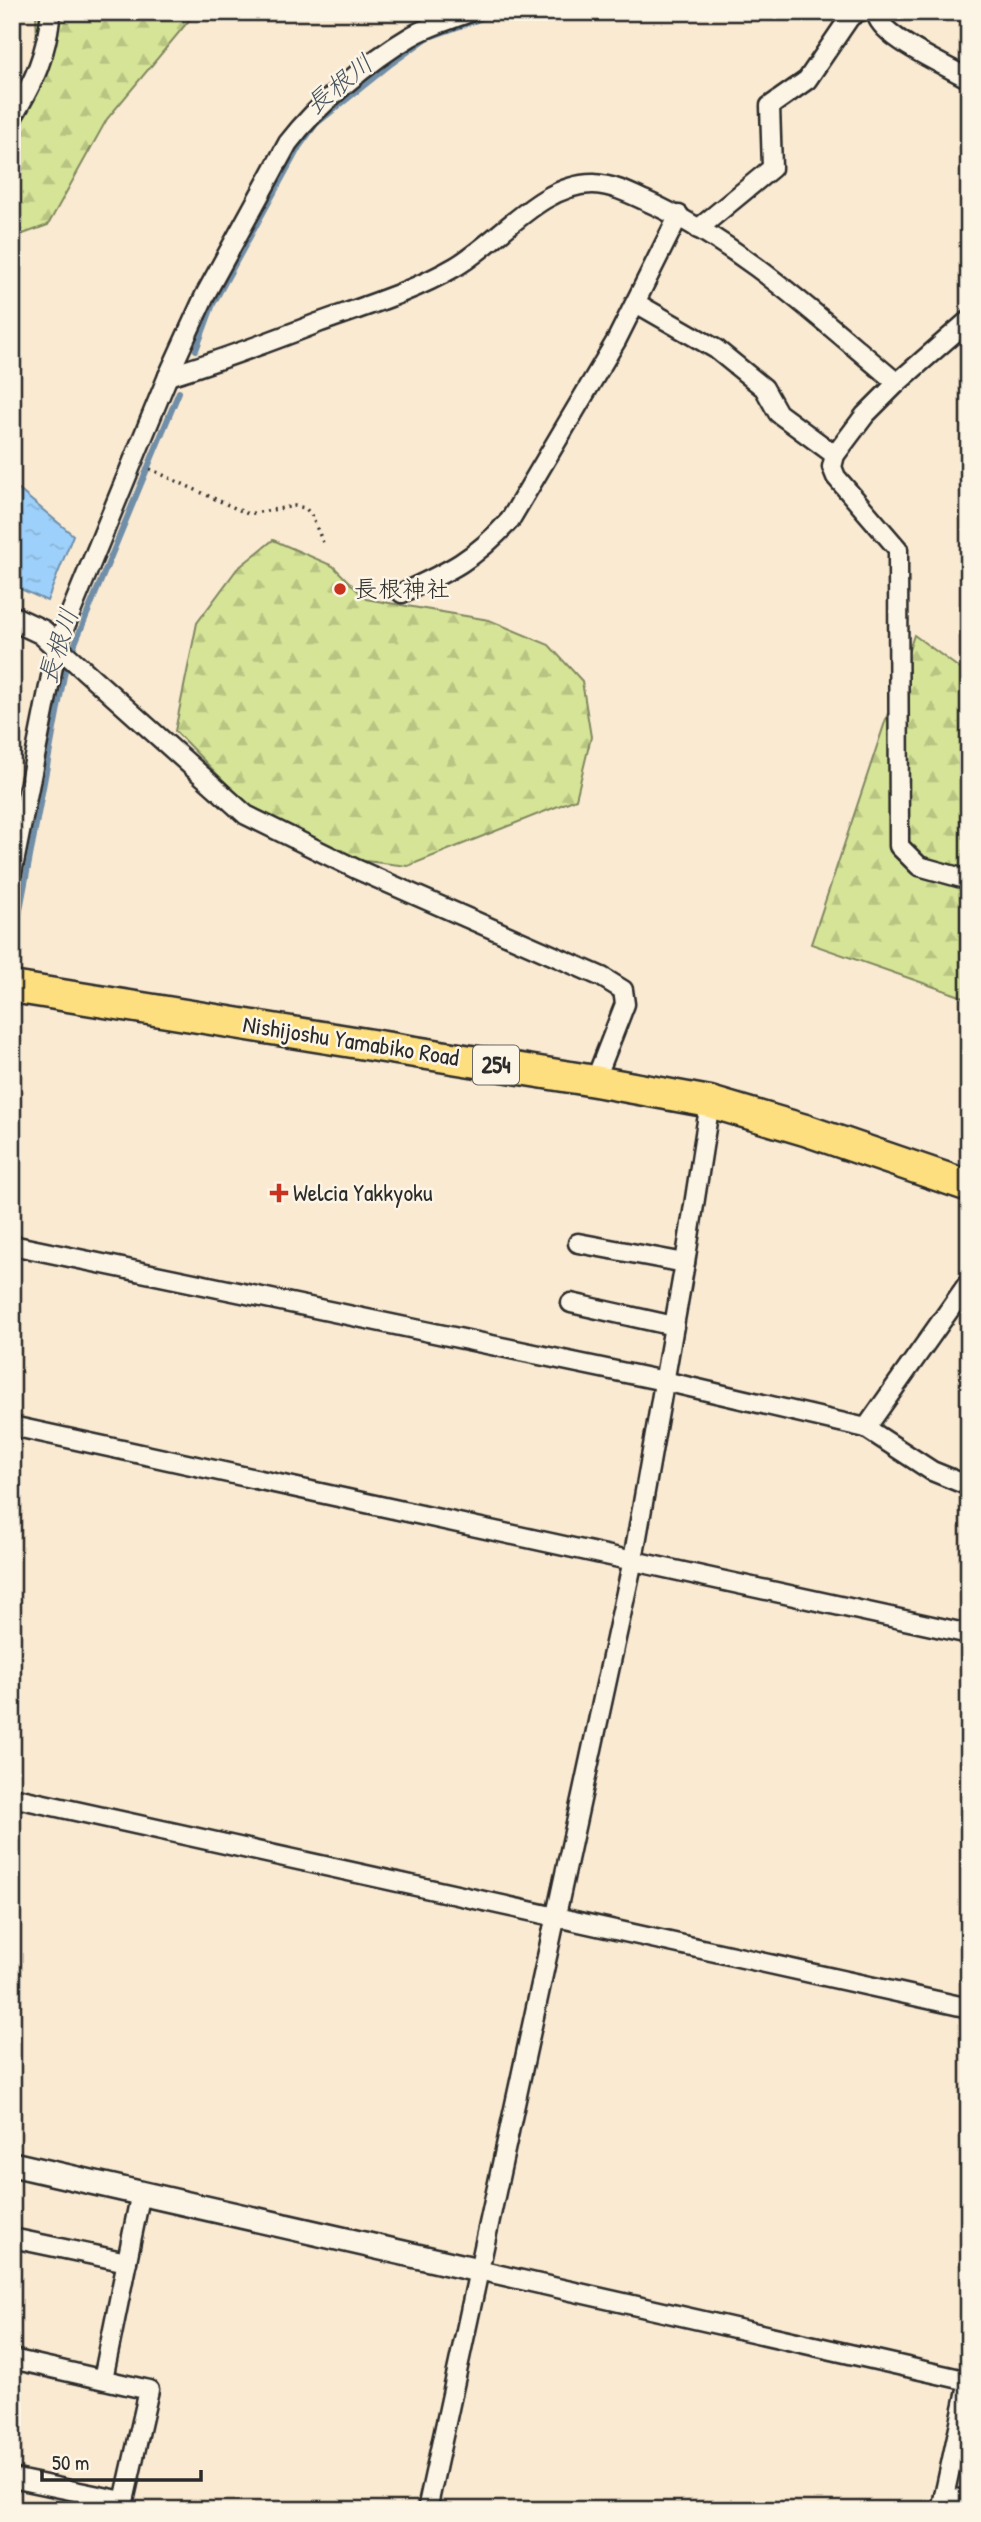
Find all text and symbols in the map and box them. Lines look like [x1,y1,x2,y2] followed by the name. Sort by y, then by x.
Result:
[297,45,380,122] water label: 長根川
[354,572,450,604] place label: 長根神社
[332,581,348,597] marker: 長根神社
[29,603,86,688] water label: 長根川
[241,1007,461,1073] street label: Nishijoshu Yamabiko Road
[473,1046,519,1084] road number: 254
[293,1176,433,1208] place label: Welcia Yakkyoku
[271,1185,287,1201] marker: Welcia Yakkyoku
[42,2438,201,2482] scale bar
[52,2448,89,2477] text: 50 m

